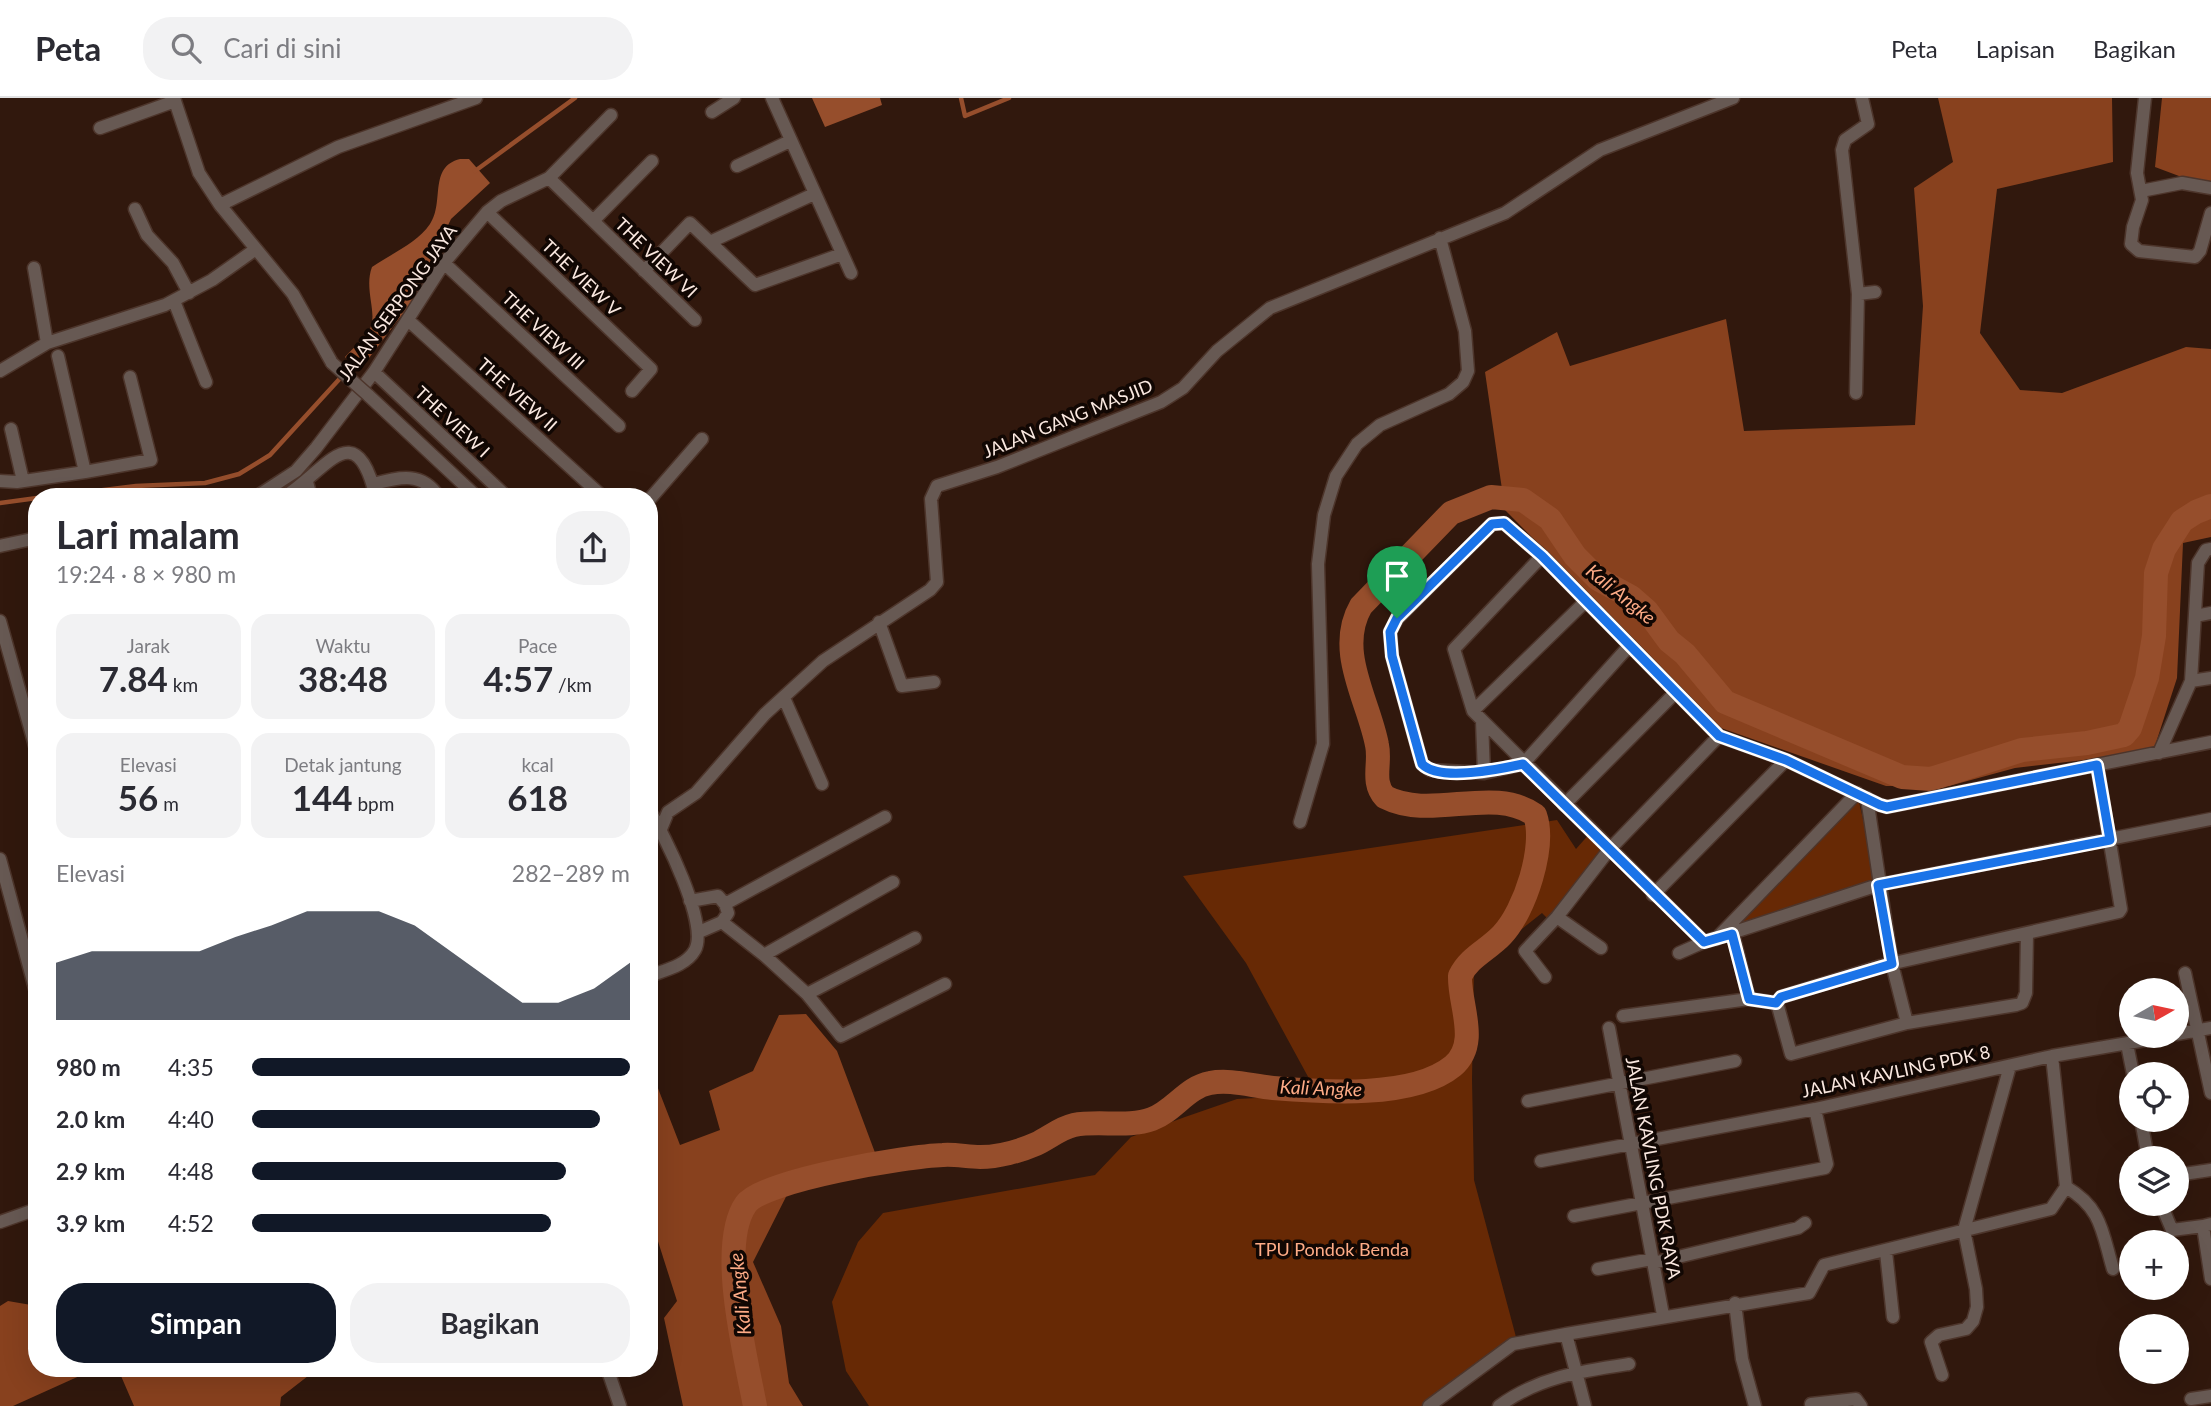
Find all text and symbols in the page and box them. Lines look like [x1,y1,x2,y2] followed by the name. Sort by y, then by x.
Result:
[143,17,633,80] search box
[35,28,101,68] text: Peta
[167,29,205,67] icon: search
[223,32,342,64] text: Cari di sini
[1891,34,1938,63] text: Peta
[1976,34,2055,63] text: Lapisan
[2093,34,2176,63] text: Bagikan
[611,213,702,302] street label: THE VIEW VI
[333,219,462,385] street label: JALAN SERPONG JAYA
[538,234,626,321] street label: THE VIEW V
[498,287,589,374] street label: THE VIEW III
[473,353,562,436] street label: THE VIEW II
[980,374,1156,462] street label: JALAN GANG MASJID
[411,381,495,462] street label: THE VIEW I
[56,511,240,557] text: Lari malam
[556,511,630,585] button: share
[1367,546,1427,618] pin
[1378,557,1416,595] icon: arrive
[1582,559,1661,628] water label: Kali Angke
[56,560,236,588] text: 19:24 · 8 × 980 m
[127,634,170,657] text: Jarak
[315,634,371,657] text: Waktu
[518,634,557,657] text: Pace
[99,657,168,699] text: 7.84
[298,657,388,699] text: 38:48
[483,657,553,699] text: 4:57
[168,673,198,696] text: km
[553,673,592,696] text: /km
[120,753,177,776] text: Elevasi
[284,753,402,776] text: Detak jantung
[522,753,554,776] text: kcal
[118,776,158,818] text: 56
[292,776,353,818] text: 144
[507,776,568,818] text: 618
[158,792,179,815] text: m
[353,792,394,815] text: bpm
[56,859,125,887] text: Elevasi
[512,859,630,887] text: 282–289 m
[2119,978,2189,1048] north arrow
[2119,978,2189,1384] map controls
[1800,1040,1992,1102] street label: JALAN KAVLING PDK 8
[56,1053,121,1081] text: 980 m
[168,1053,214,1081] text: 4:35
[1622,1055,1686,1282] street label: JALAN KAVLING PDK RAYA
[2119,1062,2189,1132] button: locate
[1279,1075,1363,1100] water label: Kali Angke
[56,1105,125,1133] text: 2.0 km
[168,1105,214,1133] text: 4:40
[2119,1146,2189,1216] button: layers
[56,1157,125,1185] text: 2.9 km
[168,1157,214,1185] text: 4:48
[56,1209,125,1237] text: 3.9 km
[168,1209,214,1237] text: 4:52
[2119,1230,2189,1300] button: +
[1255,1238,1409,1260] park label: TPU Pondok Benda
[724,1252,755,1336] water label: Kali Angke
[56,1283,336,1363] button: Simpan
[350,1283,630,1363] button: Bagikan
[2119,1314,2189,1384] button: −

